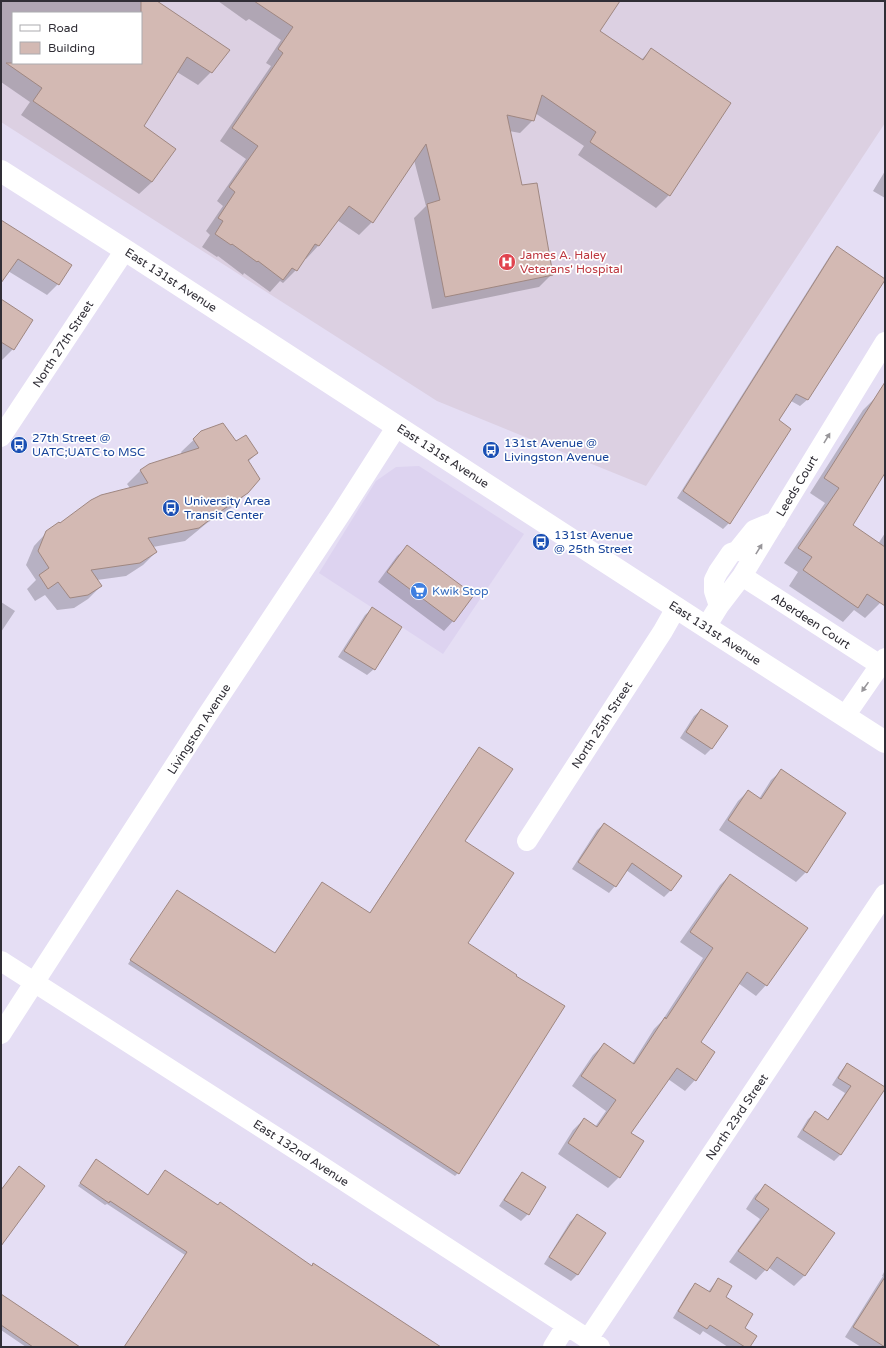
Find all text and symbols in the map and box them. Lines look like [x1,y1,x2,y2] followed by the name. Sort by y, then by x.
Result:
[12,12,142,64] legend
[48,21,78,35] text: Road
[48,41,95,55] text: Building
[122,245,220,315] street label: East 131st Avenue
[520,248,623,276] place label: James A. Haley Veterans' Hospital
[497,252,517,272] hospital icon: James A. Haley Veterans' Hospital
[30,298,97,390] street label: North 27th Street
[394,421,492,491] street label: East 131st Avenue
[32,431,145,459] place label: 27th Street @ UATC;UATC to MSC
[823,432,830,444] one-way arrow
[9,435,29,455] bus stop icon: 27th Street @ UATC;UATC to MSC
[504,436,609,464] place label: 131st Avenue @ Livingston Avenue
[481,440,501,460] bus stop icon: 131st Avenue @ Livingston Avenue
[773,453,821,519] street label: Leeds Court
[184,494,271,522] place label: University Area Transit Center
[161,498,181,518] bus stop icon: University Area Transit Center
[554,528,633,556] place label: 131st Avenue @ 25th Street
[531,532,551,552] bus stop icon: 131st Avenue @ 25th Street
[755,544,763,554] one-way arrow
[409,581,429,601] supermarket icon: Kwik Stop
[432,584,489,598] place label: Kwik Stop
[769,590,853,652] street label: Aberdeen Court
[666,598,764,668] street label: East 131st Avenue
[569,679,636,771] street label: North 25th Street
[165,681,234,777] street label: Livingston Avenue
[861,682,869,692] one-way arrow
[703,1071,771,1163] street label: North 23rd Street
[251,1117,352,1189] street label: East 132nd Avenue

